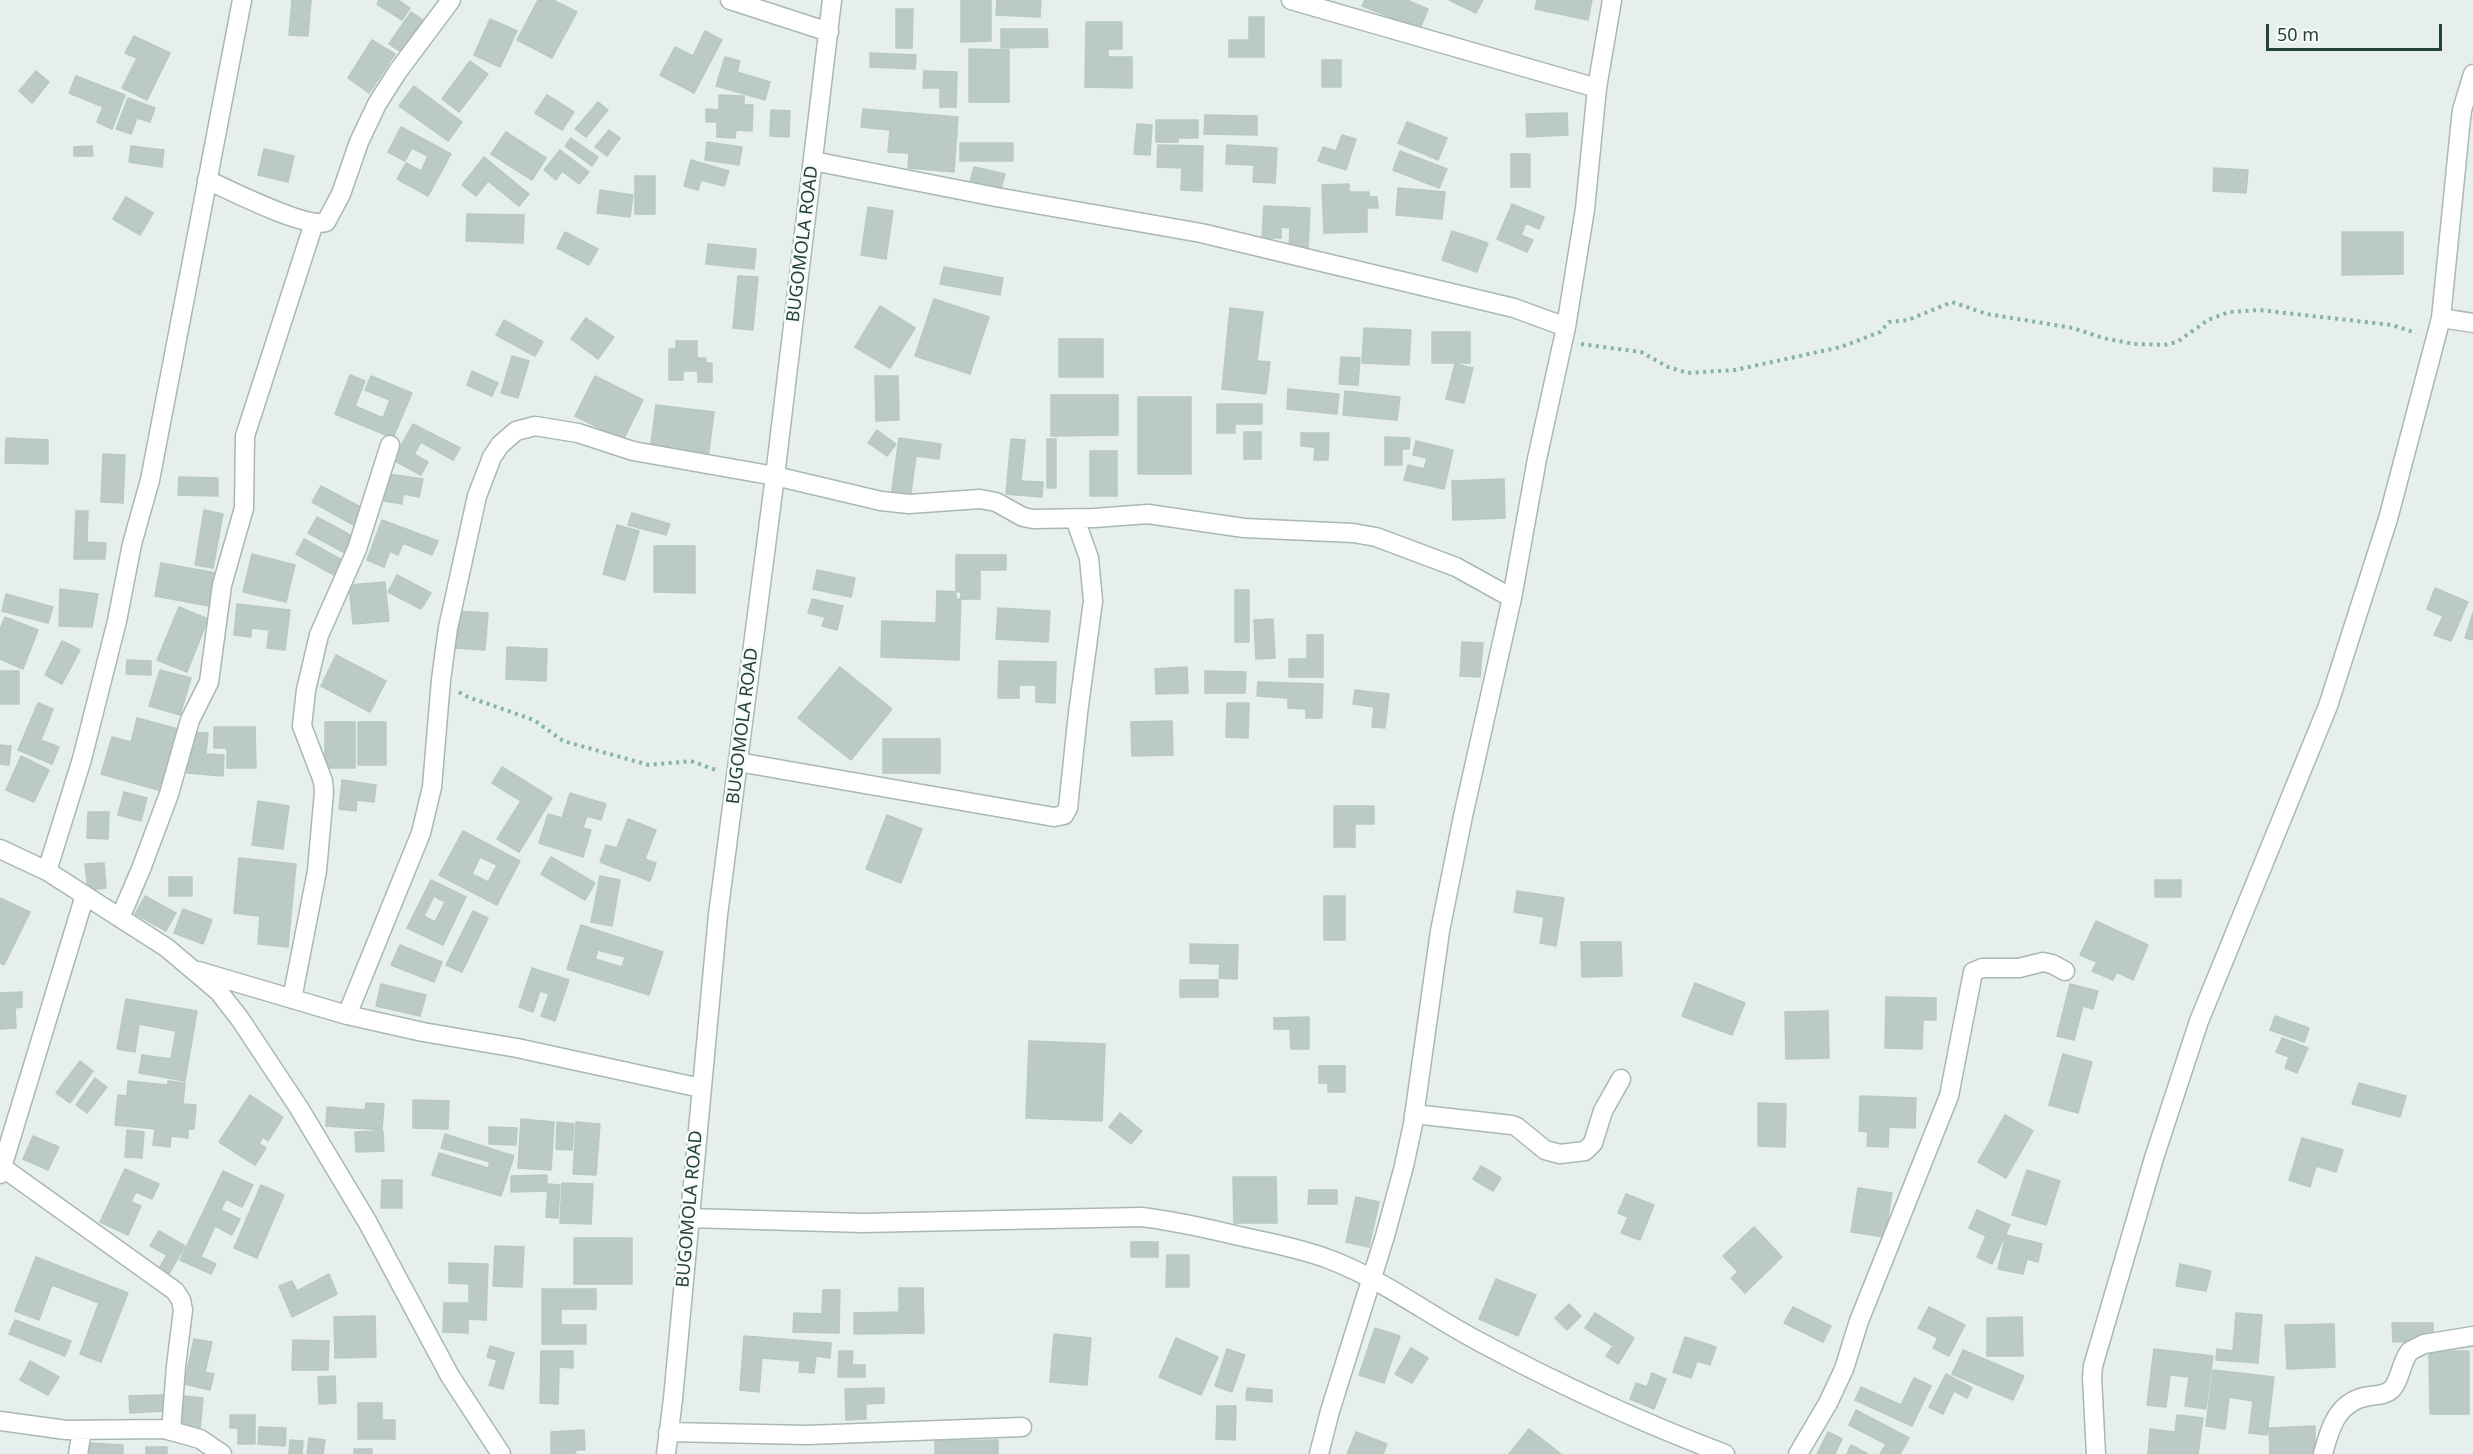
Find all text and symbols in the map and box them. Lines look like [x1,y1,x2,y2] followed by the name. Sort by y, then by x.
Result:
[2269,12,2444,50] scale bar
[2277,22,2319,46] text: 50 m
[783,164,823,324] street label: BUGOMOLA ROAD
[723,646,763,806] street label: BUGOMOLA ROAD
[672,1130,708,1288] street label: BUGOMOLA ROAD

